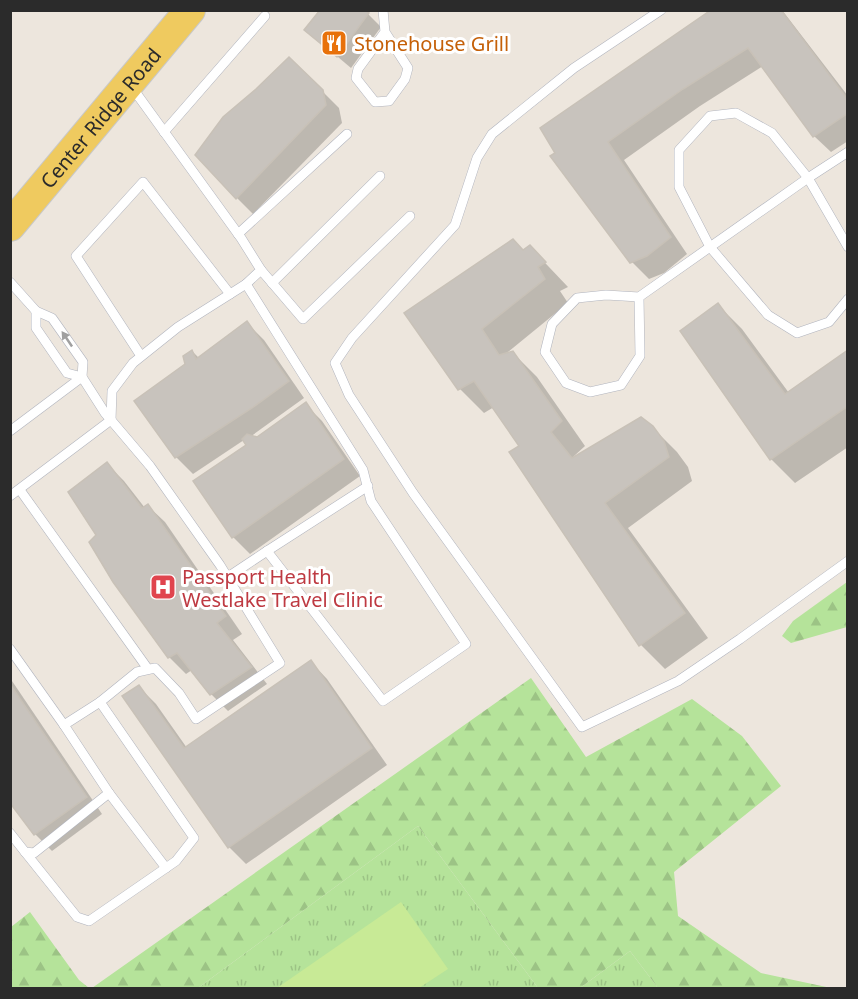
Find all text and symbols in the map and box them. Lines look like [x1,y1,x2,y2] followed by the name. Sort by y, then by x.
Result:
[319,28,349,58] restaurant icon: Stonehouse Grill
[354,30,509,57] place label: Stonehouse Grill
[34,42,167,194] street label: Center Ridge Road
[61,330,72,347] one-way arrow
[182,563,383,613] place label: Passport Health Westlake Travel Clinic
[148,572,178,602] hospital icon: Passport Health Westlake Travel Clinic

